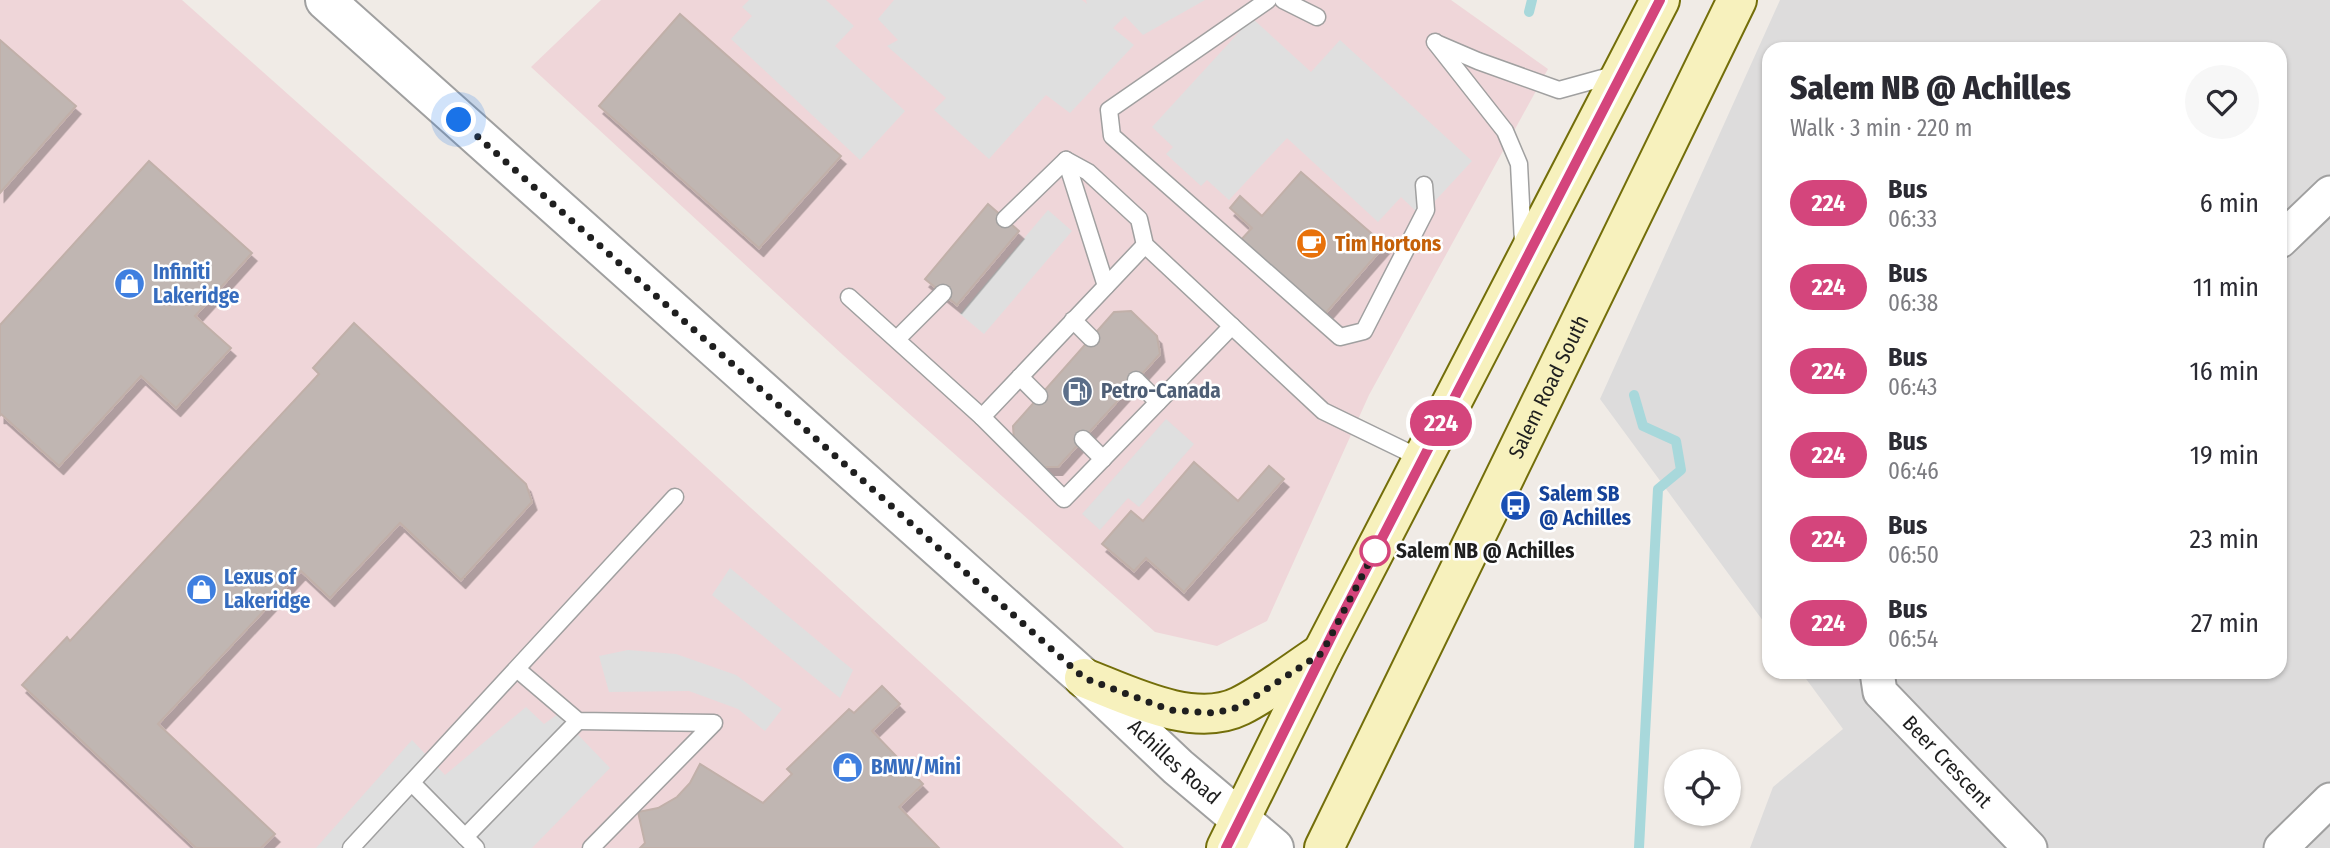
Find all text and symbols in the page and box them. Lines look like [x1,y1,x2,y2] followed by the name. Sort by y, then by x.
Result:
[2185,65,2259,139] button: heart
[1790,68,2071,108] text: Salem NB @ Achilles
[441,102,476,137] your location
[1790,114,1972,142] text: Walk · 3 min · 220 m
[1888,174,1927,205] text: Bus
[2200,188,2259,219] text: 6 min
[1811,189,1846,217] text: 224
[1888,205,1937,233] text: 06:33
[1295,227,1329,261] cafe icon: Tim Hortons
[1335,231,1441,257] place label: Tim Hortons
[1888,258,1927,289] text: Bus
[153,259,240,309] place label: Infiniti Lakeridge
[113,267,147,301] shop icon: Infiniti Lakeridge
[2193,272,2259,303] text: 11 min
[1811,273,1846,301] text: 224
[1888,289,1938,317] text: 06:38
[1503,311,1595,463] street label: Salem Road South
[1888,342,1927,373] text: Bus
[2190,356,2259,387] text: 16 min
[1811,357,1846,385] text: 224
[1888,373,1937,401] text: 06:43
[1061,374,1095,408] fuel station icon: Petro-Canada
[1101,378,1221,404] place label: Petro-Canada
[1401,400,1481,446] line badge: 224
[1424,409,1458,437] text: 224
[1888,426,1927,457] text: Bus
[2190,440,2259,471] text: 19 min
[1811,441,1846,469] text: 224
[1888,457,1939,485] text: 06:46
[1539,481,1631,531] place label: Salem SB @ Achilles
[1499,489,1533,523] bus stop icon: Salem SB @ Achilles
[1888,510,1927,541] text: Bus
[2190,524,2259,555] text: 23 min
[1811,525,1846,553] text: 224
[1360,536,1390,566] marker: Salem NB @ Achilles
[1396,538,1574,564] place label: Salem NB @ Achilles
[1888,541,1939,569] text: 06:50
[224,564,311,614] place label: Lexus of Lakeridge
[184,572,218,606] shop icon: Lexus of Lakeridge
[1888,594,1927,625] text: Bus
[2191,608,2259,639] text: 27 min
[1811,609,1846,637] text: 224
[1888,625,1938,653] text: 06:54
[1897,710,1997,813] street label: Beer Crescent
[1123,714,1226,810] street label: Achilles Road
[1664,749,1741,826] map controls
[1664,749,1741,826] button: locate
[831,750,865,784] shop icon: BMW/Mini
[871,754,961,780] place label: BMW/Mini

